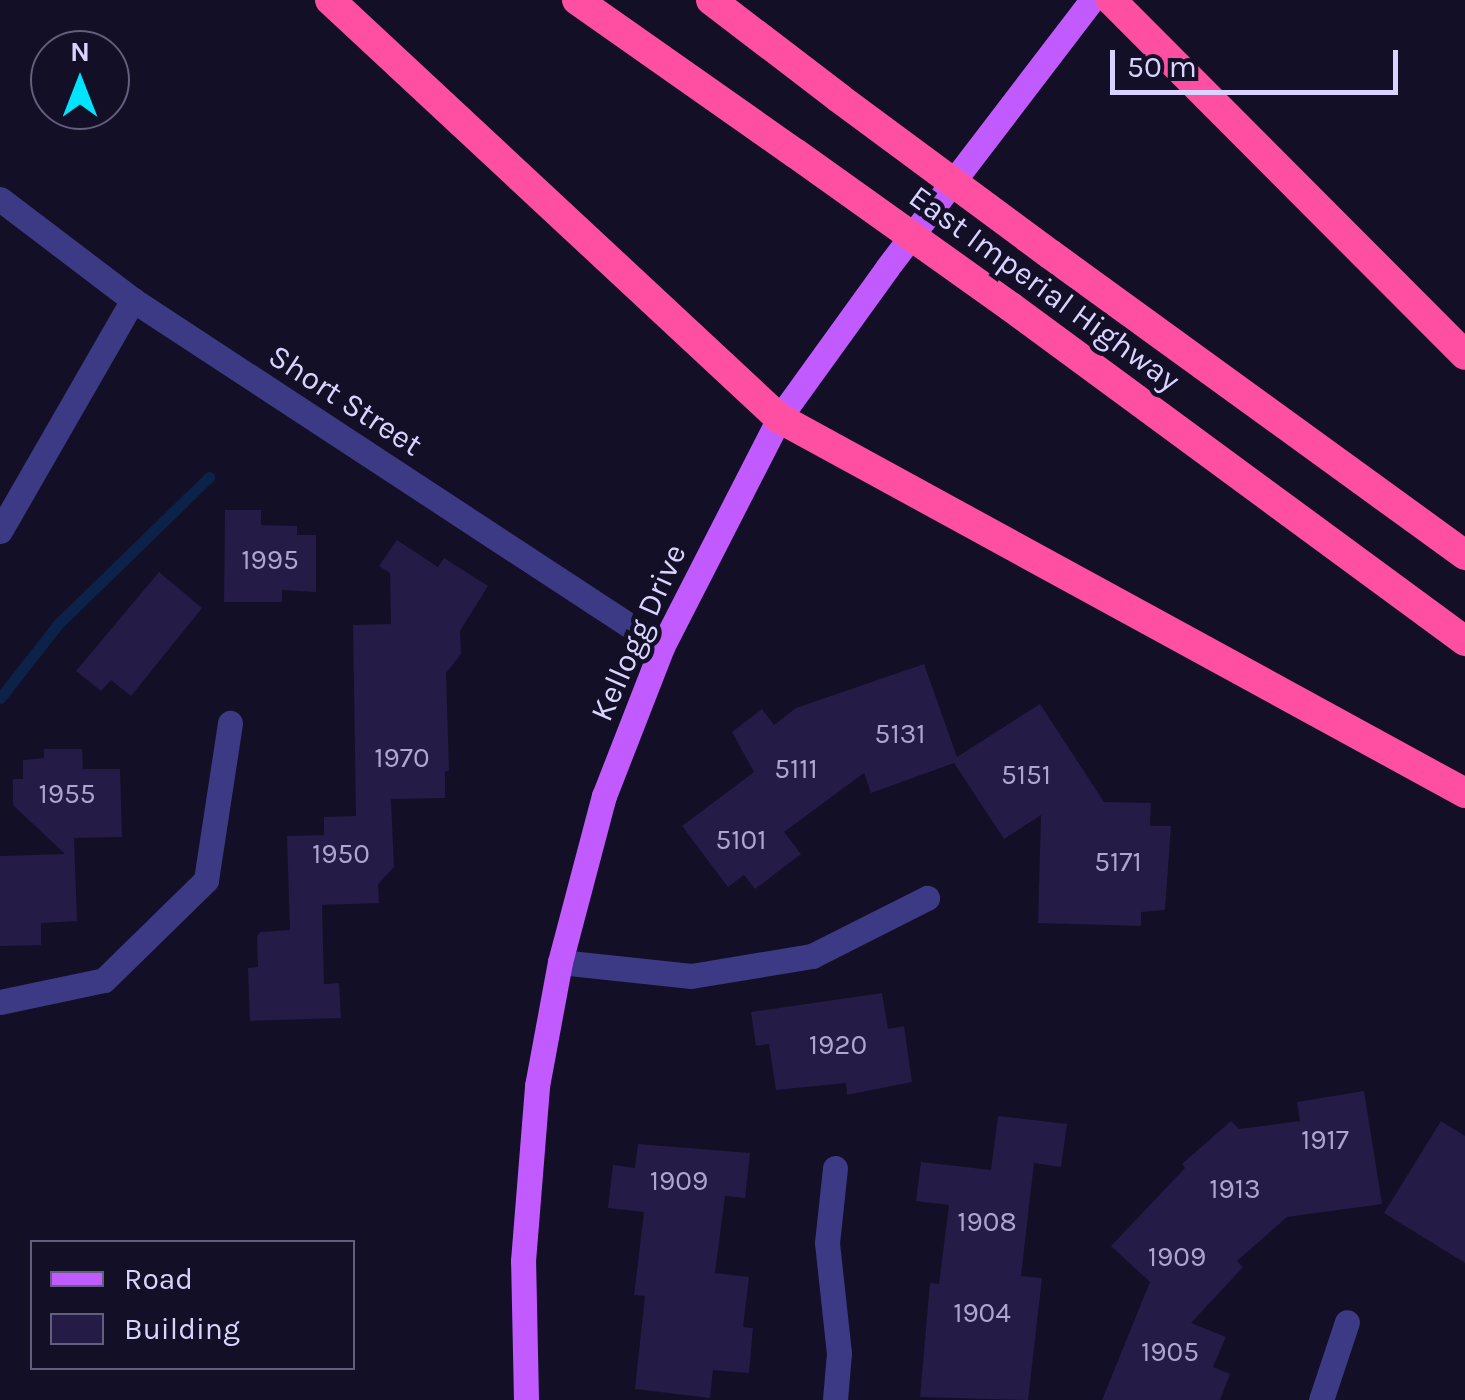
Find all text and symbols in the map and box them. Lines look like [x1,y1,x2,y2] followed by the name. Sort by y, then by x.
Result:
[30,30,130,130] north arrow
[1115,30,1402,92] scale bar
[70,35,90,68] text: N
[1127,49,1197,85] text: 50 m
[901,178,1187,400] street label: East Imperial Highway
[261,337,429,465] street label: Short Street
[583,539,695,727] street label: Kellogg Drive
[241,543,299,577] house number: 1995
[875,717,925,751] house number: 5131
[374,741,430,775] house number: 1970
[774,752,818,786] house number: 5111
[1001,758,1051,792] house number: 5151
[38,777,96,811] house number: 1955
[716,823,766,857] house number: 5101
[312,837,370,871] house number: 1950
[1094,845,1142,879] house number: 5171
[809,1028,867,1062] house number: 1920
[1301,1123,1349,1157] house number: 1917
[650,1164,708,1198] house number: 1909
[1209,1172,1261,1206] house number: 1913
[957,1205,1017,1239] house number: 1908
[30,1240,355,1370] legend
[1148,1240,1206,1274] house number: 1909
[124,1261,193,1297] text: Road
[953,1296,1011,1330] house number: 1904
[124,1311,240,1347] text: Building
[1141,1335,1199,1369] house number: 1905

